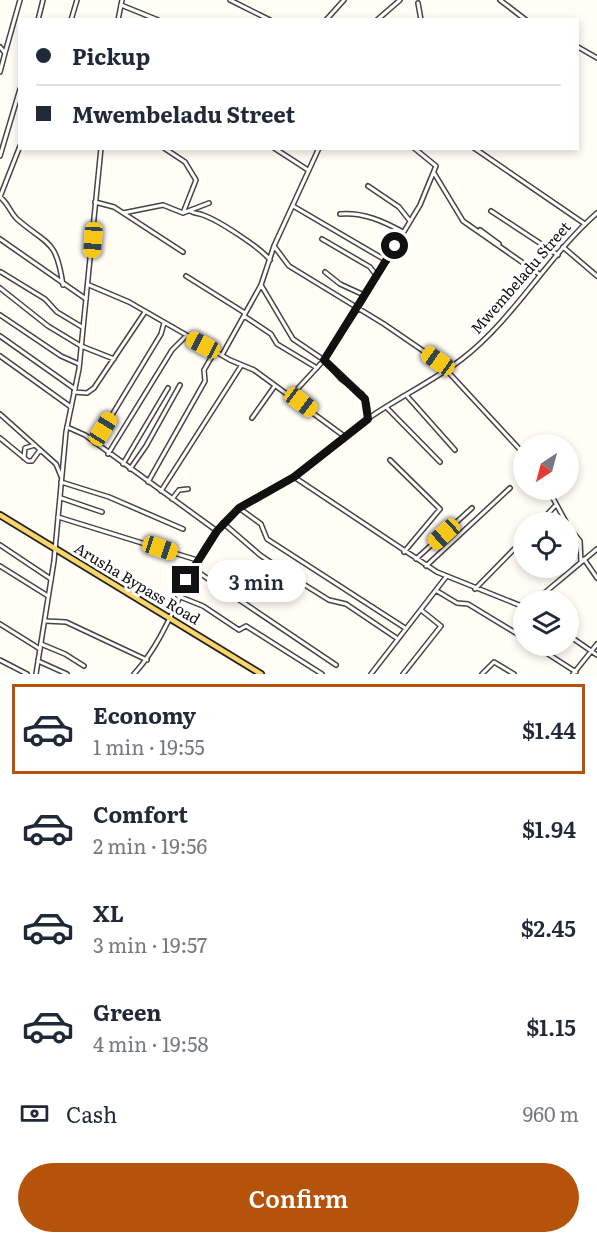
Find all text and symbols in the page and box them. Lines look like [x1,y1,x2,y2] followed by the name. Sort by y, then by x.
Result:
[72,39,150,72] text: Pickup
[72,97,295,130] text: Mwembeladu Street
[464,216,575,338] street label: Mwembeladu Street
[83,221,103,259] car
[381,232,408,259] route start
[183,329,223,361] car
[418,343,458,379] car
[281,384,321,420] car
[86,409,120,449] car
[513,434,579,500] north arrow
[513,434,579,656] map controls
[513,512,579,578] button: locate
[425,515,463,553] car
[140,534,180,562] car
[70,536,205,630] street label: Arusha Bypass Road
[207,559,306,601] callout: 3 min
[172,566,199,593] route end
[229,566,284,596] text: 3 min
[513,590,579,656] button: layers
[93,698,196,731] text: Economy
[21,702,75,756] icon: car
[522,713,576,746] text: $1.44
[93,731,205,761] text: 1 min · 19:55
[93,797,188,830] text: Comfort
[21,801,75,855] icon: car
[522,812,576,845] text: $1.94
[93,830,207,860] text: 2 min · 19:56
[93,896,124,929] text: XL
[21,900,75,954] icon: car
[521,911,576,944] text: $2.45
[93,929,207,959] text: 3 min · 19:57
[93,995,162,1028] text: Green
[21,999,75,1053] icon: car
[526,1010,576,1043] text: $1.15
[93,1028,208,1058] text: 4 min · 19:58
[18,1097,51,1130] icon: cash
[66,1097,117,1130] text: Cash
[523,1098,579,1128] text: 960 m
[18,1163,579,1232] button: Confirm

